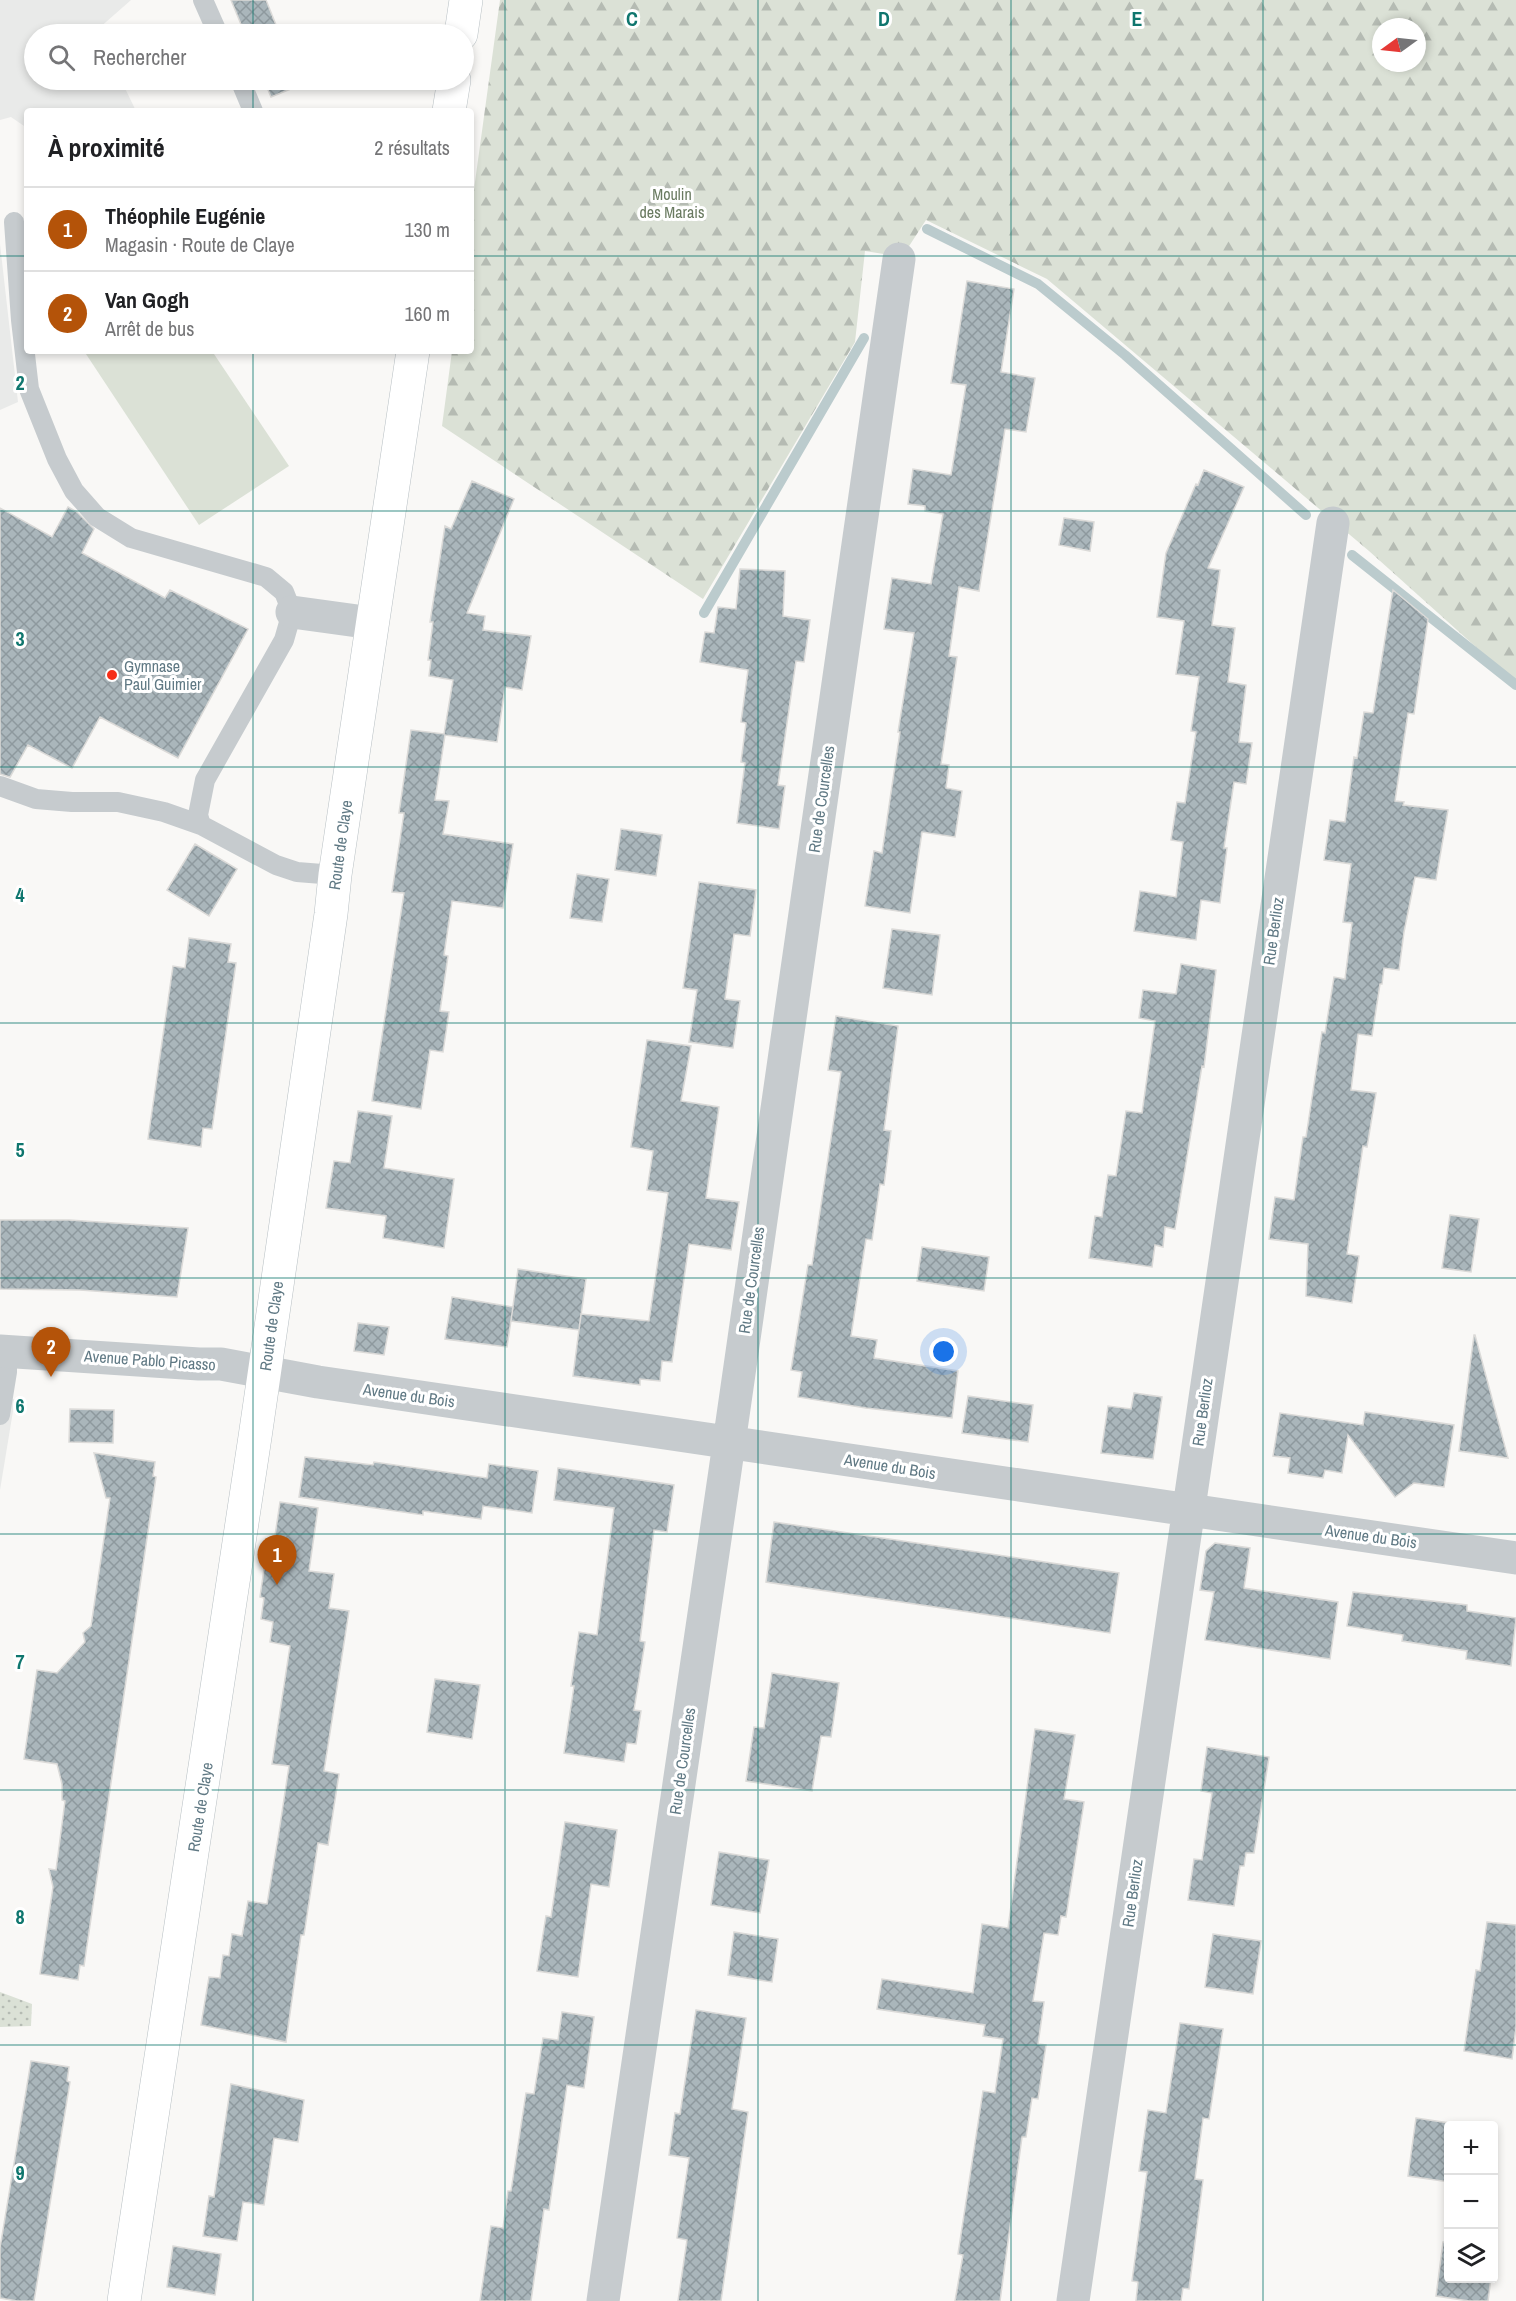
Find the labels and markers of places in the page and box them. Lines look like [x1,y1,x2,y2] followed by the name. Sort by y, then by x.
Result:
[124,655,202,695] place label: Gymnase Paul Guimier
[105,668,119,682] marker: Gymnase Paul Guimier
[32,1328,70,1377] pin: 2
[258,1536,296,1585] pin: 1

